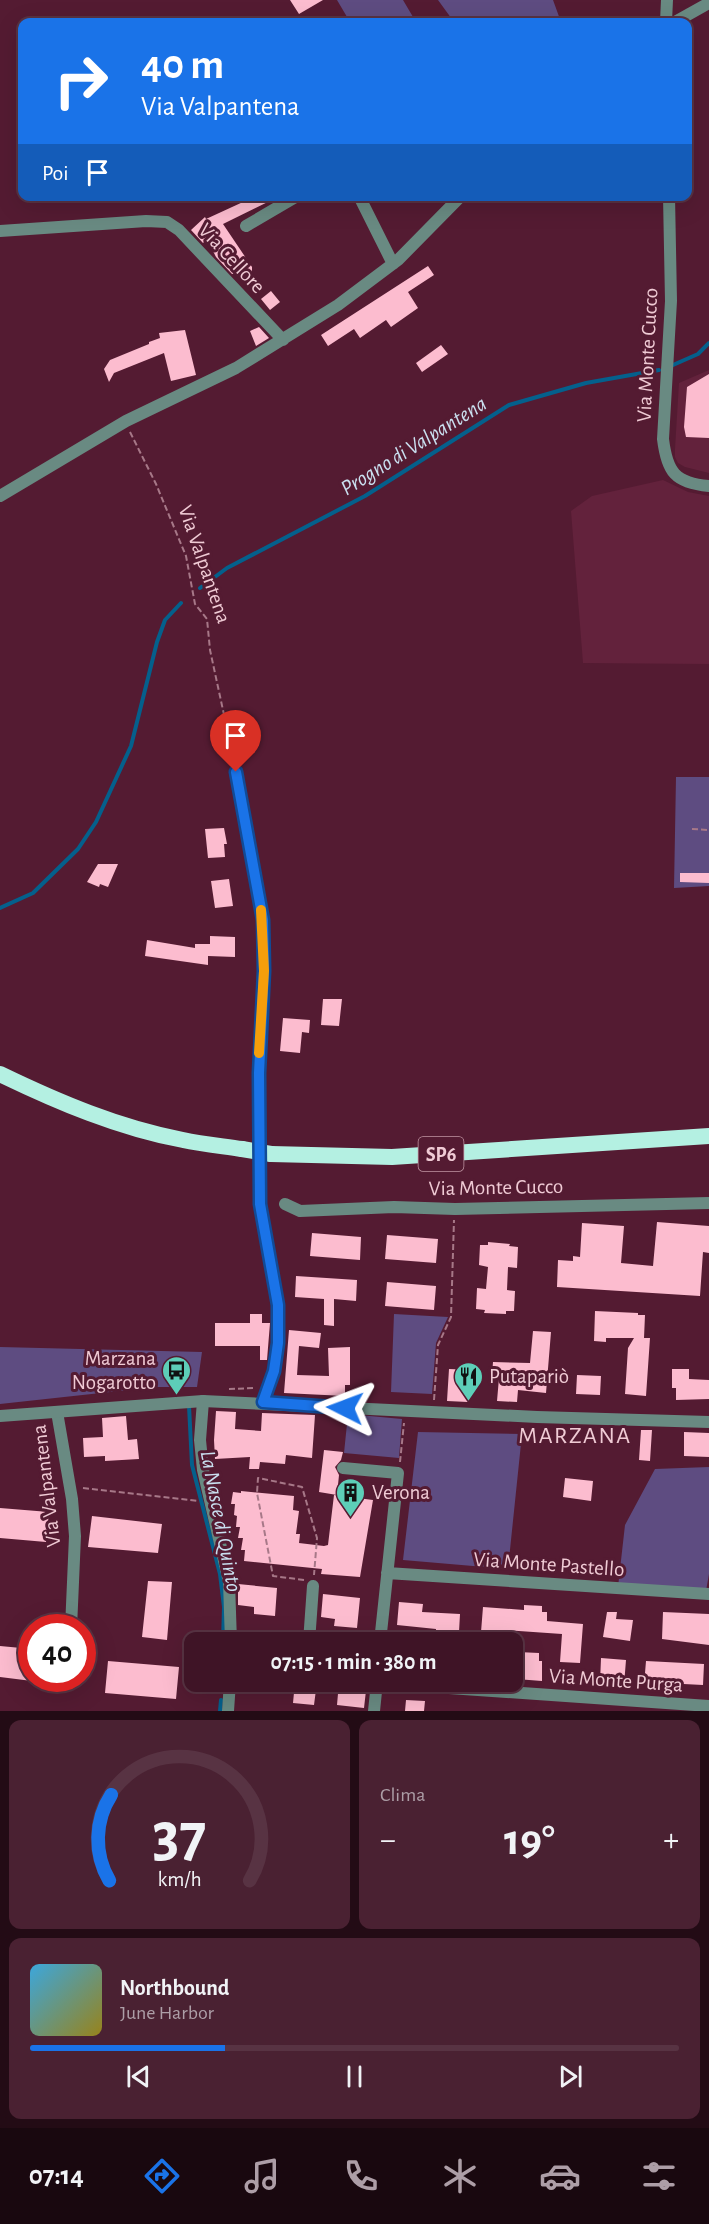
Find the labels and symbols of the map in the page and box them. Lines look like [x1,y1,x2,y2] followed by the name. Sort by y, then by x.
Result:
[194,219,269,297] street label: Via Cellore
[633,287,662,423] street label: Via Monte Cucco
[337,392,491,500] water label: Progno di Valpantena
[175,502,235,626] street label: Via Valpantena
[210,710,261,772] pin
[418,1137,464,1171] road number: SP6
[429,1176,563,1199] street label: Via Monte Cucco
[72,1348,156,1393] place label: Marzana Nogarotto
[161,1354,193,1396] bus stop icon: Marzana Nogarotto
[452,1360,484,1402] restaurant icon: Putapariò
[489,1366,569,1387] place label: Putapariò
[313,1376,377,1440] position arrow
[29,1423,64,1548] street label: Via Valpantena
[518,1424,632,1448] district label: MARZANA
[197,1449,246,1594] water label: La Nasce di Quinto
[335,1476,367,1518] building icon: Verona
[372,1482,430,1503] place label: Verona
[473,1549,625,1580] street label: Via Monte Pastello
[18,1614,96,1692] speed limit sign: 40
[548,1665,684,1696] street label: Via Monte Purga

